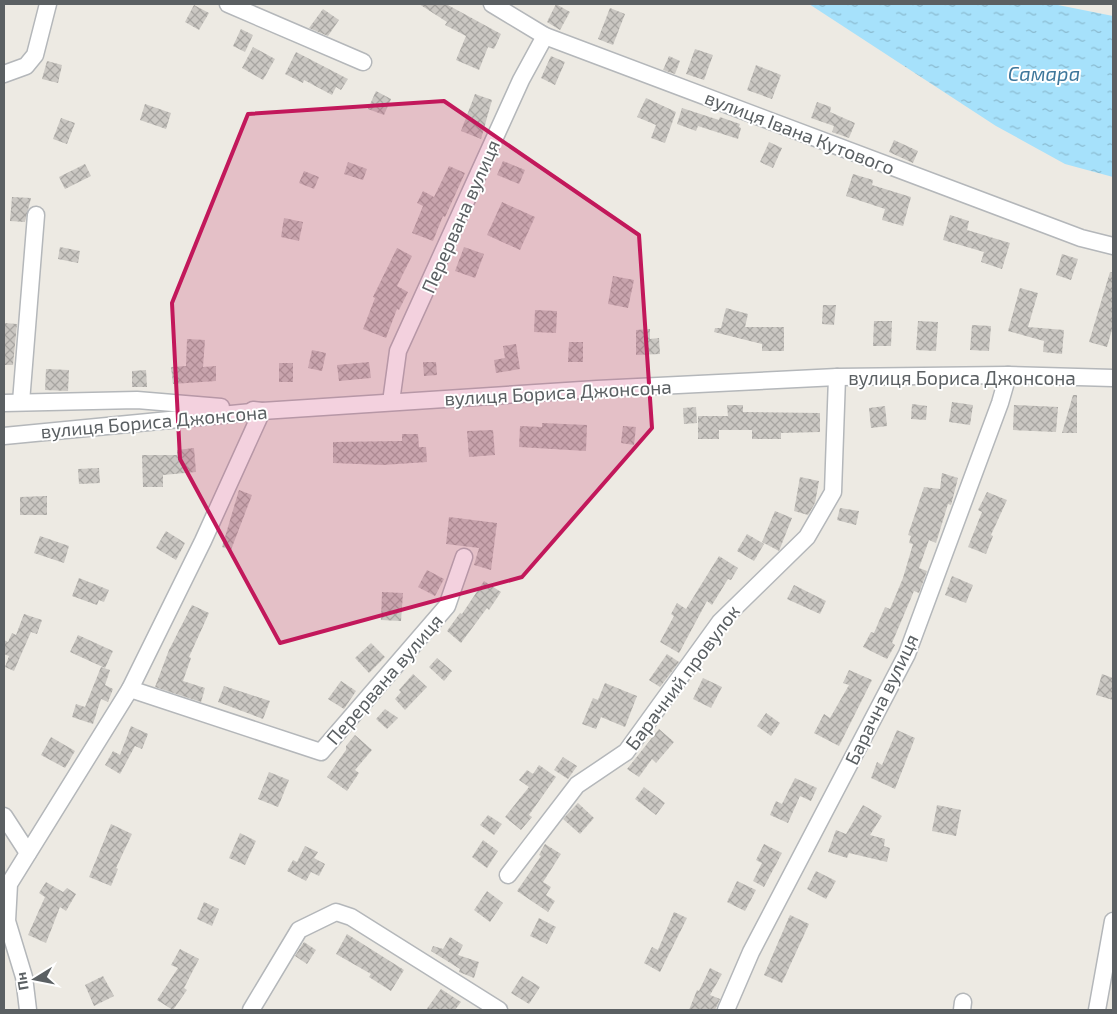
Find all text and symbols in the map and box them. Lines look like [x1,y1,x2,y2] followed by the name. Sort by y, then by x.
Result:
[1008,61,1080,85] water label: Самара
[702,85,898,180] street label: вулиця Івана Кутового
[416,136,505,297] street label: Перервана вулиця
[848,366,1076,390] street label: вулиця Бориса Джонсона
[444,375,672,410] street label: вулиця Бориса Джонсона
[40,400,268,443] street label: вулиця Бориса Джонсона
[620,600,745,755] street label: Барачний провулок
[321,609,448,750] street label: Перервана вулиця
[839,630,923,769] street label: Барачна вулиця
[10,954,60,1004] north arrow
[12,971,32,992] text: Пн

